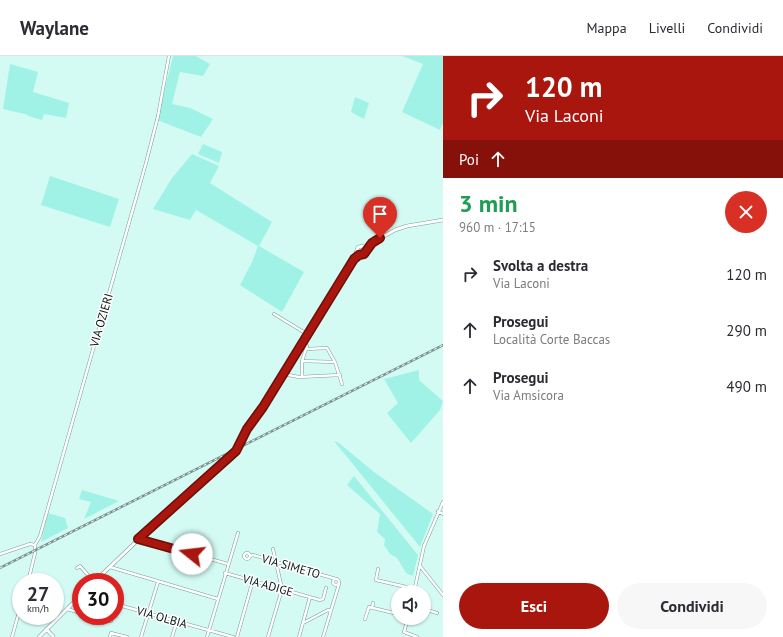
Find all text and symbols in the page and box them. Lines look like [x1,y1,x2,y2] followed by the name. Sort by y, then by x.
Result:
[20,16,89,40] text: Waylane
[587,19,627,37] text: Mappa
[649,19,685,37] text: Livelli
[707,19,763,37] text: Condividi
[525,68,602,105] text: 120 m
[459,72,511,124] icon: right
[525,104,604,127] text: Via Laconi
[487,148,509,170] icon: ahead
[459,150,479,169] text: Poi
[459,188,518,219] text: 3 min
[725,191,767,233] button: close
[363,197,397,238] pin
[369,203,391,225] icon: arrive
[459,219,536,236] text: 960 m · 17:15
[493,256,588,275] text: Svolta a destra
[459,263,481,285] icon: right
[726,265,767,284] text: 120 m
[493,275,550,292] text: Via Laconi
[86,291,116,349] street label: VIA OZIERI
[493,312,549,331] text: Prosegui
[459,319,481,341] icon: ahead
[726,321,767,340] text: 290 m
[493,331,610,348] text: Località Corte Baccas
[493,368,549,387] text: Prosegui
[459,375,481,397] icon: ahead
[726,377,767,396] text: 490 m
[493,387,564,404] text: Via Amsicora
[171,533,213,575] position arrow
[259,550,322,581] street label: VIA SIMETO
[240,570,295,599] street label: VIA ADIGE
[72,573,124,625] speed limit sign: 30
[27,581,49,607] text: 27
[459,583,609,629] button: Esci
[617,583,767,629] button: Condividi
[391,585,431,625] map controls
[391,585,431,625] button: sound
[27,602,49,615] text: km/h
[134,602,189,631] street label: VIA OLBIA

